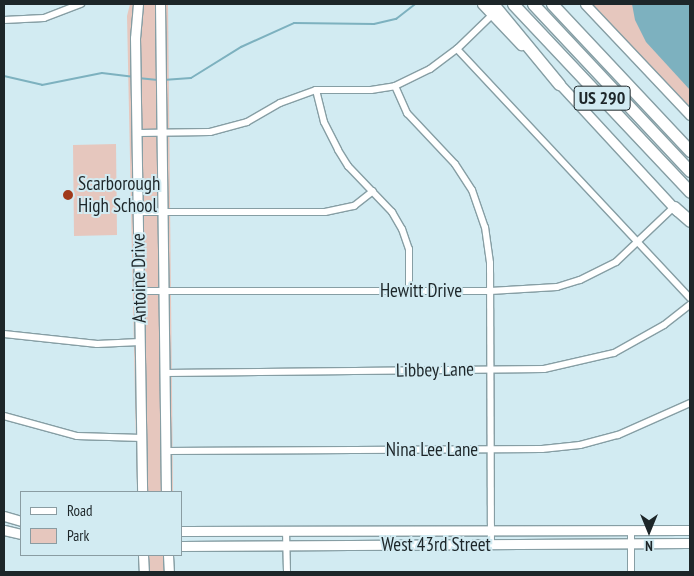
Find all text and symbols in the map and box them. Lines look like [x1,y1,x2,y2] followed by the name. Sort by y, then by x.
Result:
[573,82,631,114] road number: US 290
[78,173,160,217] place label: Scarborough High School
[62,189,74,201] marker: Scarborough High School
[127,233,151,323] street label: Antoine Drive
[380,280,462,302] street label: Hewitt Drive
[396,358,474,382] street label: Libbey Lane
[386,439,478,461] street label: Nina Lee Lane
[20,491,182,556] legend
[67,501,93,520] text: Road
[624,506,674,556] north arrow
[67,526,89,545] text: Park
[381,534,491,556] street label: West 43rd Street
[645,537,653,555] text: N

